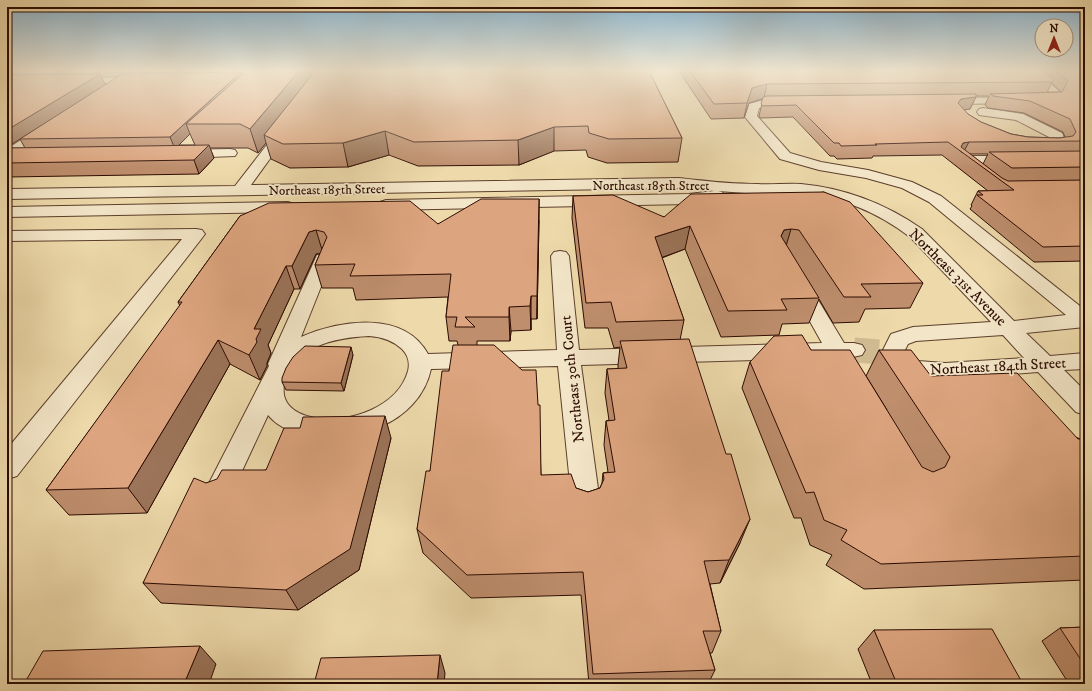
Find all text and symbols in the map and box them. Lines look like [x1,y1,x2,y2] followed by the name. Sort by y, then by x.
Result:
[1034,18,1074,58] north arrow
[1049,22,1059,36] text: N
[593,178,709,194] street label: Northeast 185th Street
[268,181,386,199] street label: Northeast 185th Street
[905,225,1010,330] street label: Northeast 31st Avenue
[556,314,589,443] street label: Northeast 30th Court
[930,353,1067,380] street label: Northeast 184th Street

